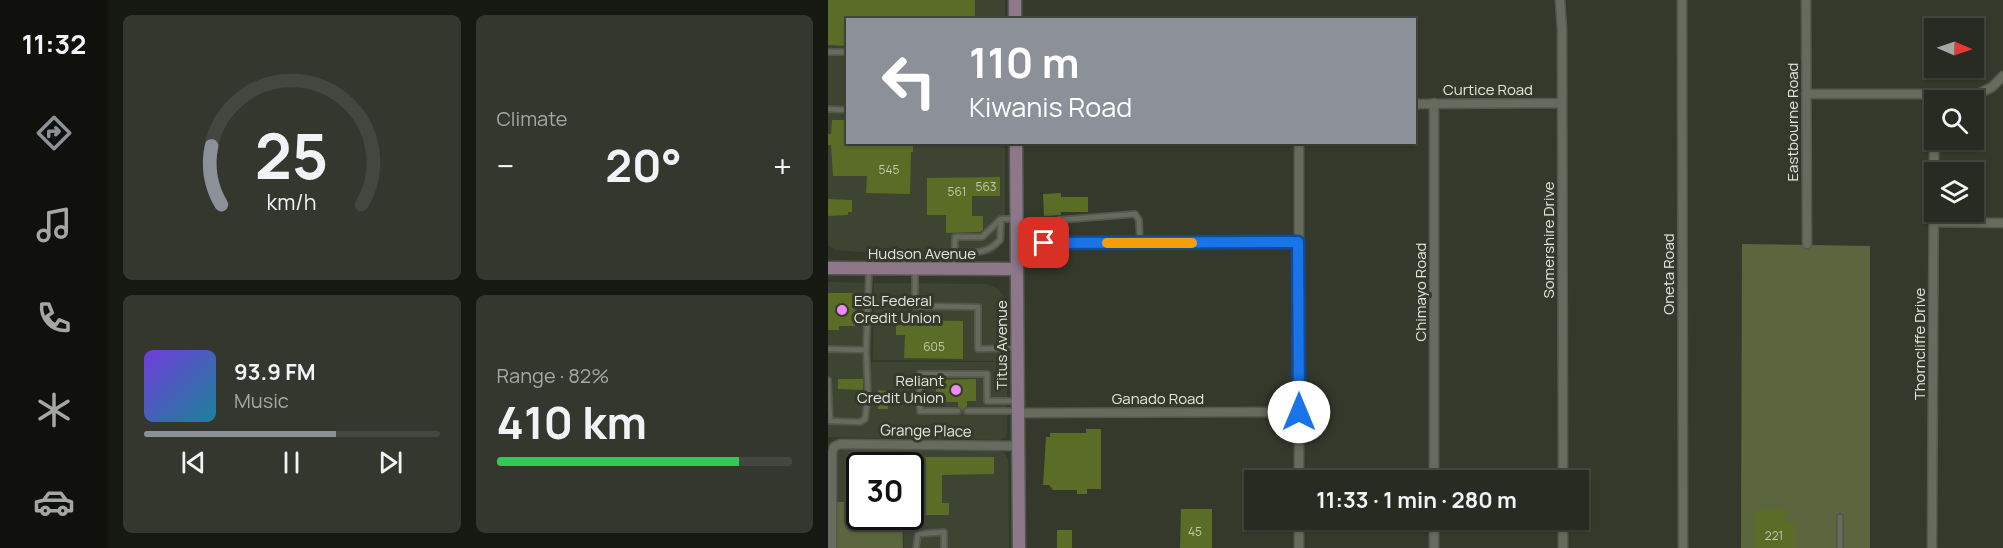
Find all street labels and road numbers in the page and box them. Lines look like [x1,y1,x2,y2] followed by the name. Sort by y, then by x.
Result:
[1782,62,1803,182] street label: Eastbourne Road
[1443,79,1533,100] street label: Curtice Road
[1538,181,1559,299] street label: Somershire Drive
[1658,233,1679,315] street label: Oneta Road
[868,243,976,264] street label: Hudson Avenue
[1410,243,1431,341] street label: Chimayo Road
[1909,287,1930,400] street label: Thorncliffe Drive
[991,300,1012,390] street label: Titus Avenue
[1112,388,1204,409] street label: Ganado Road
[880,419,972,442] street label: Grange Place

